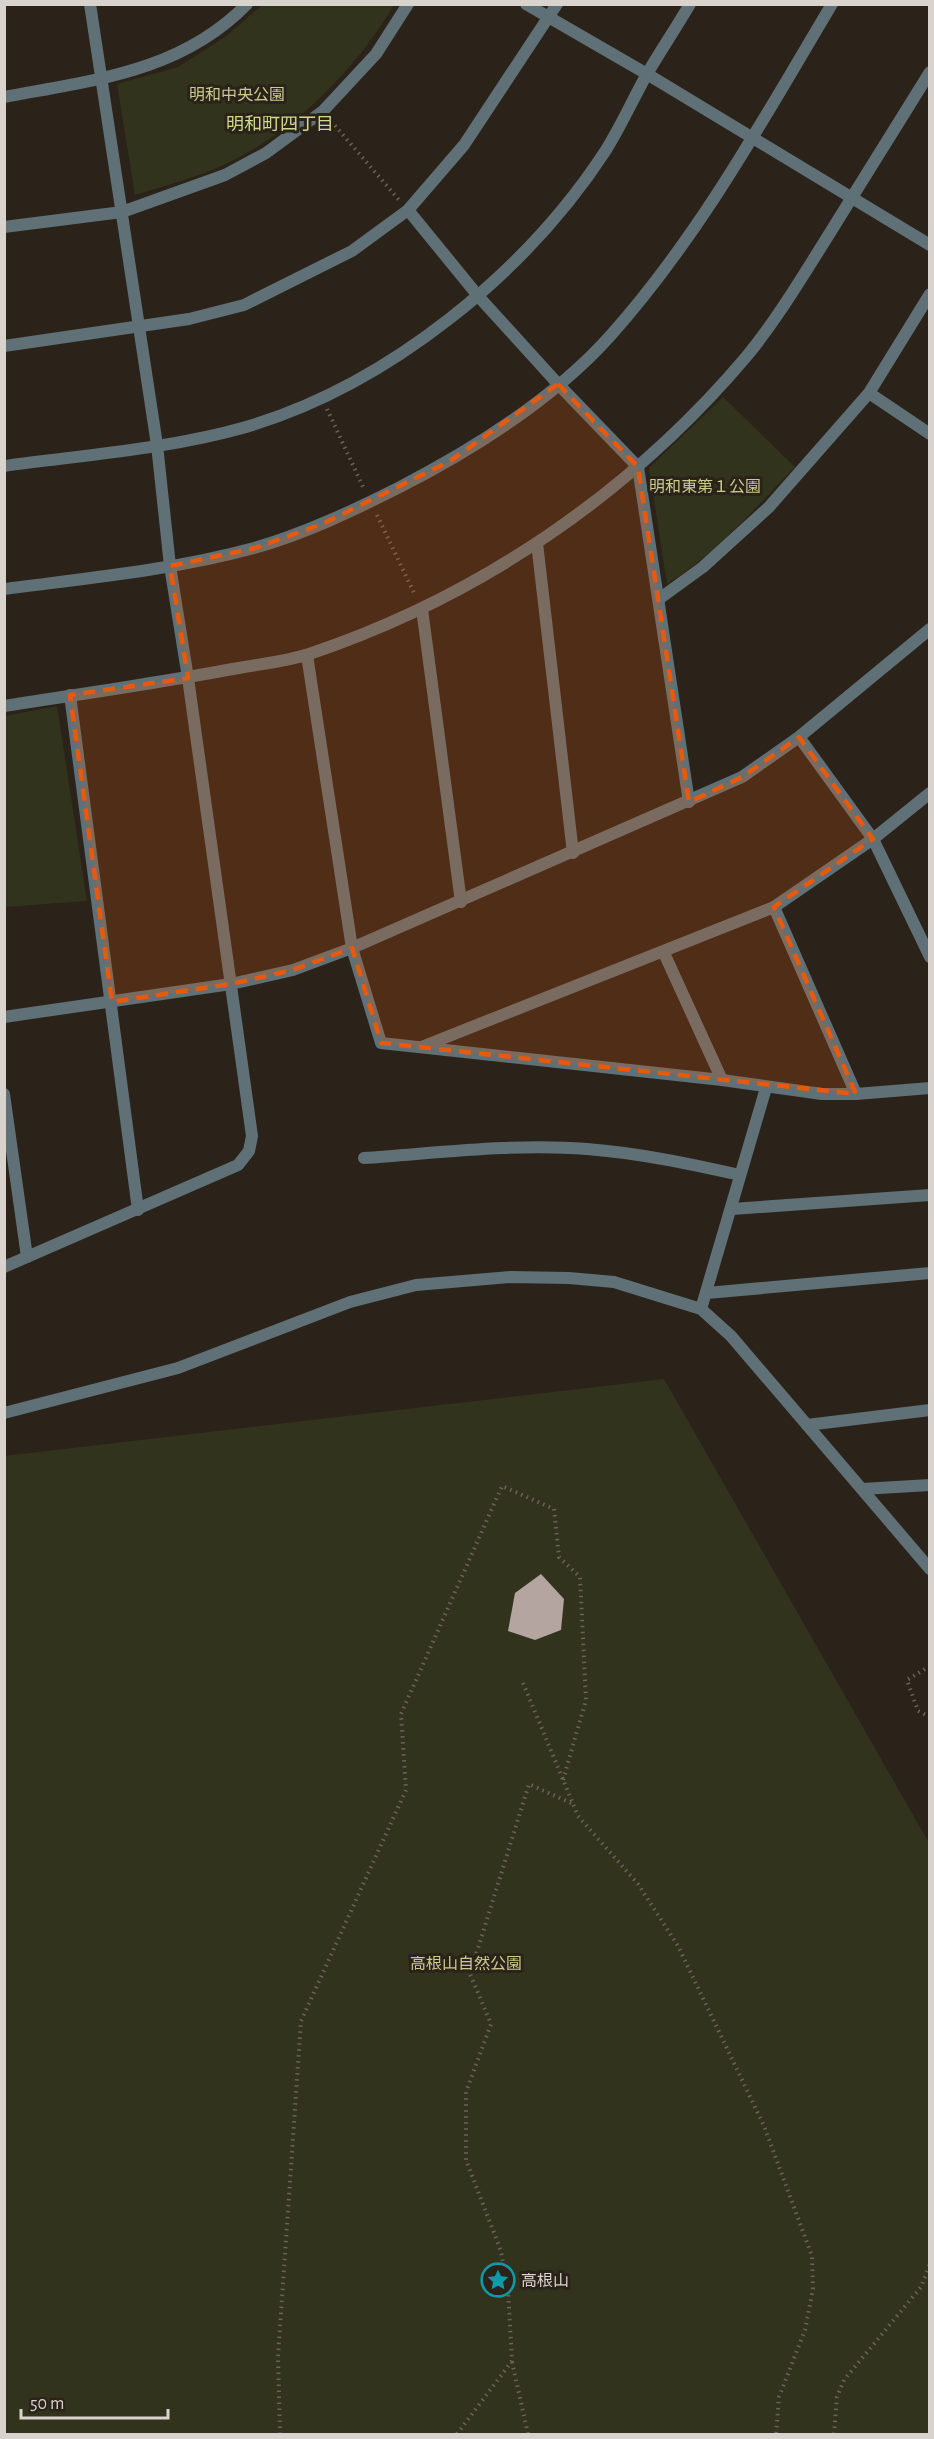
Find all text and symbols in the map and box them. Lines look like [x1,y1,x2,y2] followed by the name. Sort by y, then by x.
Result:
[189,86,285,103] park label: 明和中央公園
[226,114,334,134] district label: 明和町四丁目
[649,478,761,495] park label: 明和東第１公園
[410,1955,522,1972] park label: 高根山自然公園
[480,2262,516,2298] place icon: 高根山
[521,2273,569,2289] place label: 高根山
[21,2382,168,2420] scale bar
[30,2395,64,2413] text: 50 m

